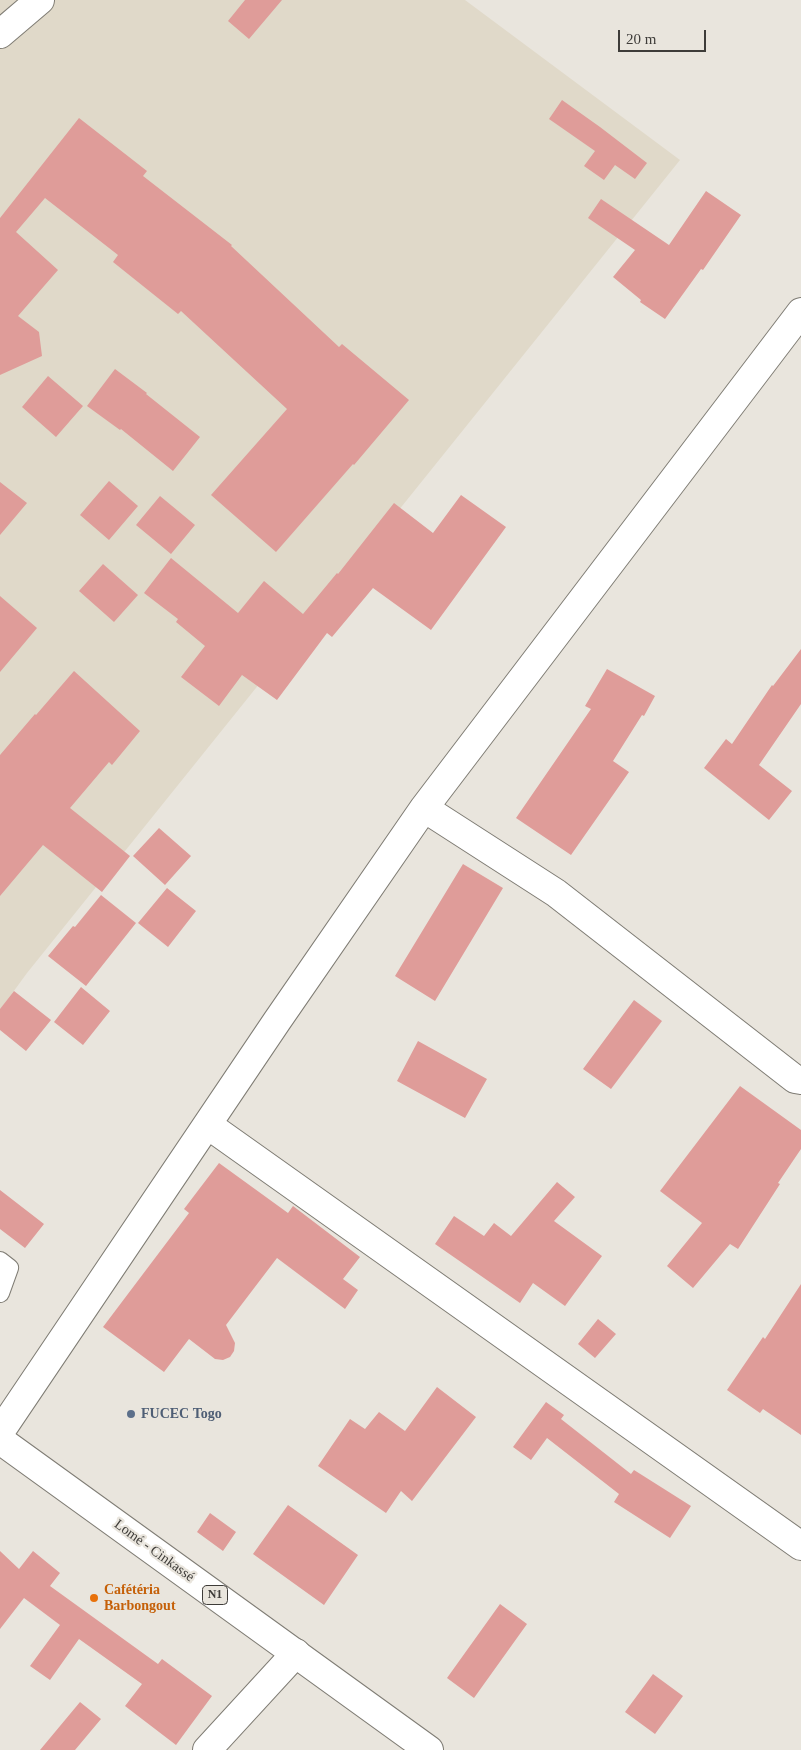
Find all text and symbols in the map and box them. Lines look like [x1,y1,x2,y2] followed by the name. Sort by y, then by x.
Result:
[621,20,708,52] scale bar
[626,31,656,47] text: 20 m
[141,1406,222,1422] place label: FUCEC Togo
[125,1408,137,1420] marker: FUCEC Togo
[111,1516,197,1586] street label: Lomé - Cinkassé
[104,1582,176,1614] place label: Cafétéria Barbongout
[202,1586,228,1604] road number: N1
[88,1592,100,1604] marker: Cafétéria Barbongout

